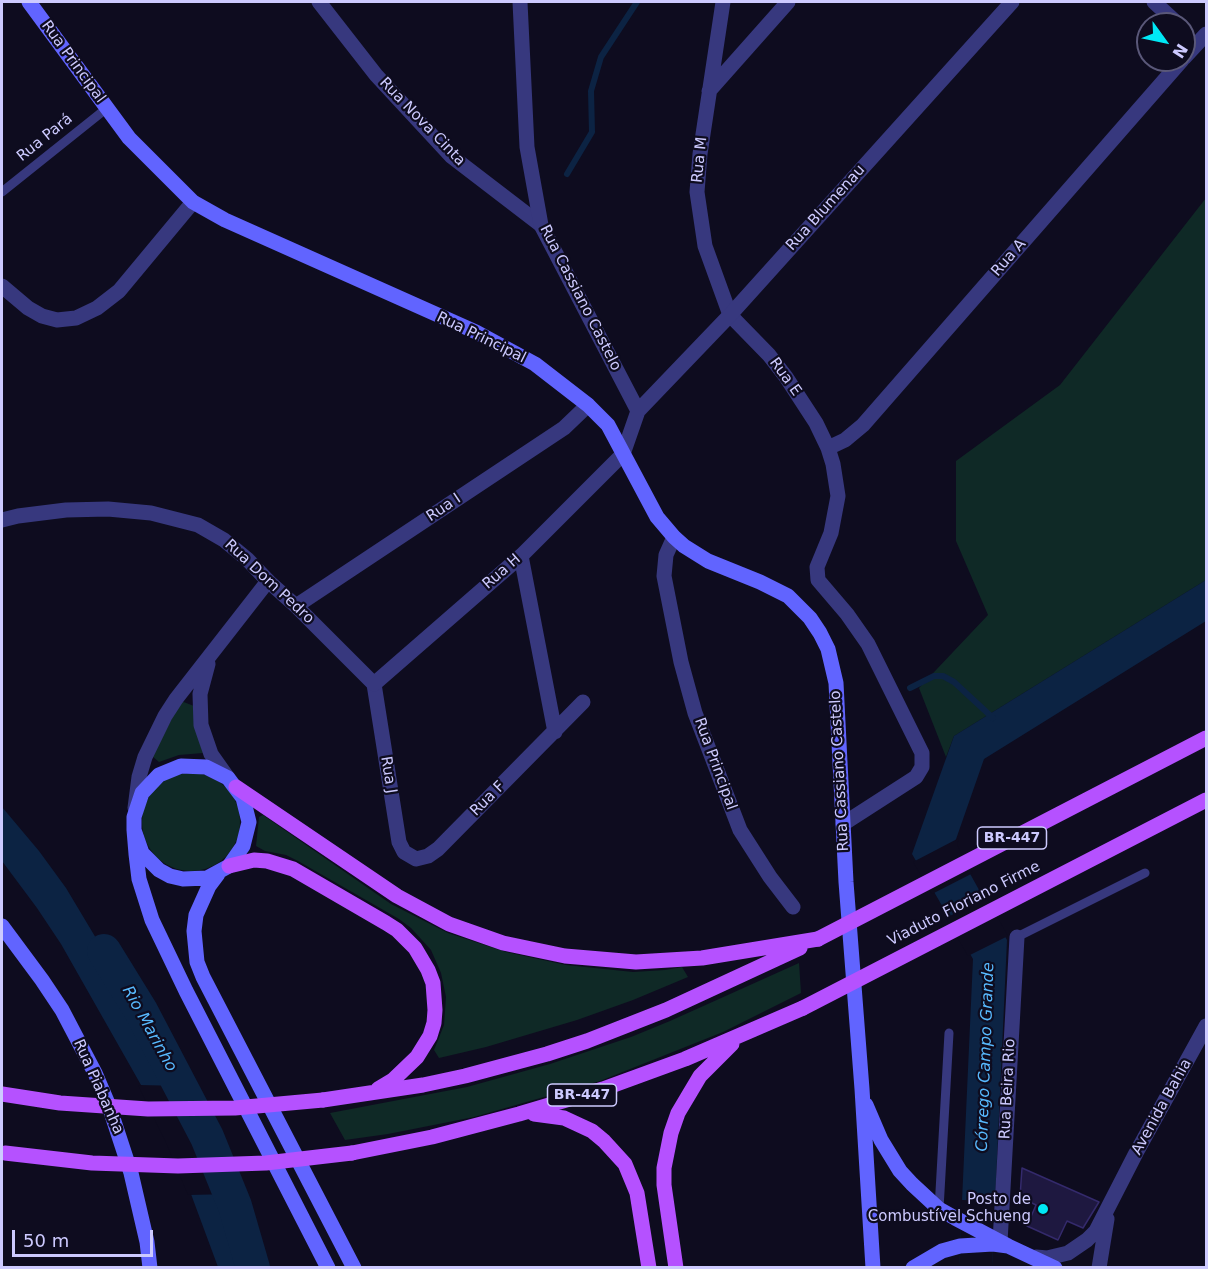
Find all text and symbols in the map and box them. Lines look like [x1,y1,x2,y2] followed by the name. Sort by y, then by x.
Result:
[1136,12,1196,72] north arrow
[37,17,109,107] street label: Rua Principal
[1168,40,1191,62] text: N
[375,74,469,170] street label: Rua Nova Cinta
[14,110,76,166] street label: Rua Pará
[689,136,711,184] street label: Rua M
[783,161,869,255] street label: Rua Blumenau
[535,222,625,374] street label: Rua Cassiano Castelo
[988,236,1030,280] street label: Rua A
[433,309,529,367] street label: Rua Principal
[765,354,805,400] street label: Rua E
[423,490,465,526] street label: Rua I
[221,536,317,628] street label: Rua Dom Pedro
[479,551,525,593] street label: Rua H
[827,690,853,852] street label: Rua Cassiano Castelo
[690,715,740,813] street label: Rua Principal
[376,755,400,795] street label: Rua J
[467,778,509,820] street label: Rua F
[978,827,1046,849] road number: BR-447
[885,858,1043,950] street label: Viaduto Floriano Firme
[973,962,999,1152] water label: Córrego Campo Grande
[118,983,180,1075] water label: Rio Marinho
[69,1037,127,1137] street label: Rua Piabanha
[996,1038,1020,1140] street label: Rua Beira Rio
[1128,1056,1196,1158] street label: Avenida Bahia
[548,1084,616,1106] road number: BR-447
[868,1191,1031,1226] place label: Posto de Combustível Schueng
[1036,1202,1050,1216] marker: Posto de Combustível Schueng
[15,1218,156,1256] scale bar
[23,1230,69,1251] text: 50 m

